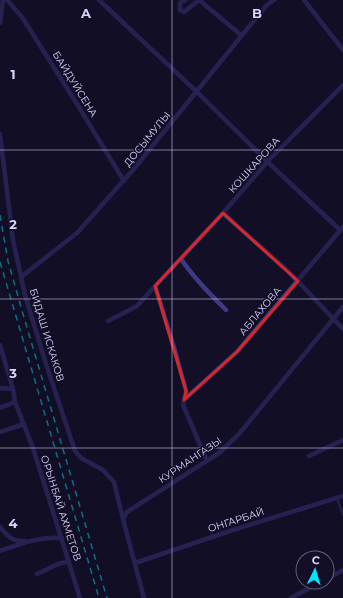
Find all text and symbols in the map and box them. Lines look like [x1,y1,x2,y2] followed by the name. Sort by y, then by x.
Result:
[80,5,92,21] text: A
[252,5,262,21] text: B
[50,49,101,120] street label: БАЙДУЙСЕНА
[10,66,16,82] text: 1
[121,109,173,169] street label: ДОСЫМУЛЫ
[225,134,283,196] street label: КОШКАРОВА
[9,216,17,232] text: 2
[236,284,284,338] street label: АБЛАХОВА
[27,287,67,383] street label: БИДАШ ИСКАКОВ
[8,365,17,381] text: 3
[156,434,224,486] street label: КУРМАНГАЗЫ
[38,453,84,563] street label: ОРЫНБАЙ АХМЕТОВ
[206,505,266,535] street label: ОНГАРБАЙ
[9,515,18,531] text: 4
[295,550,335,590] north arrow
[311,553,320,567] text: С

